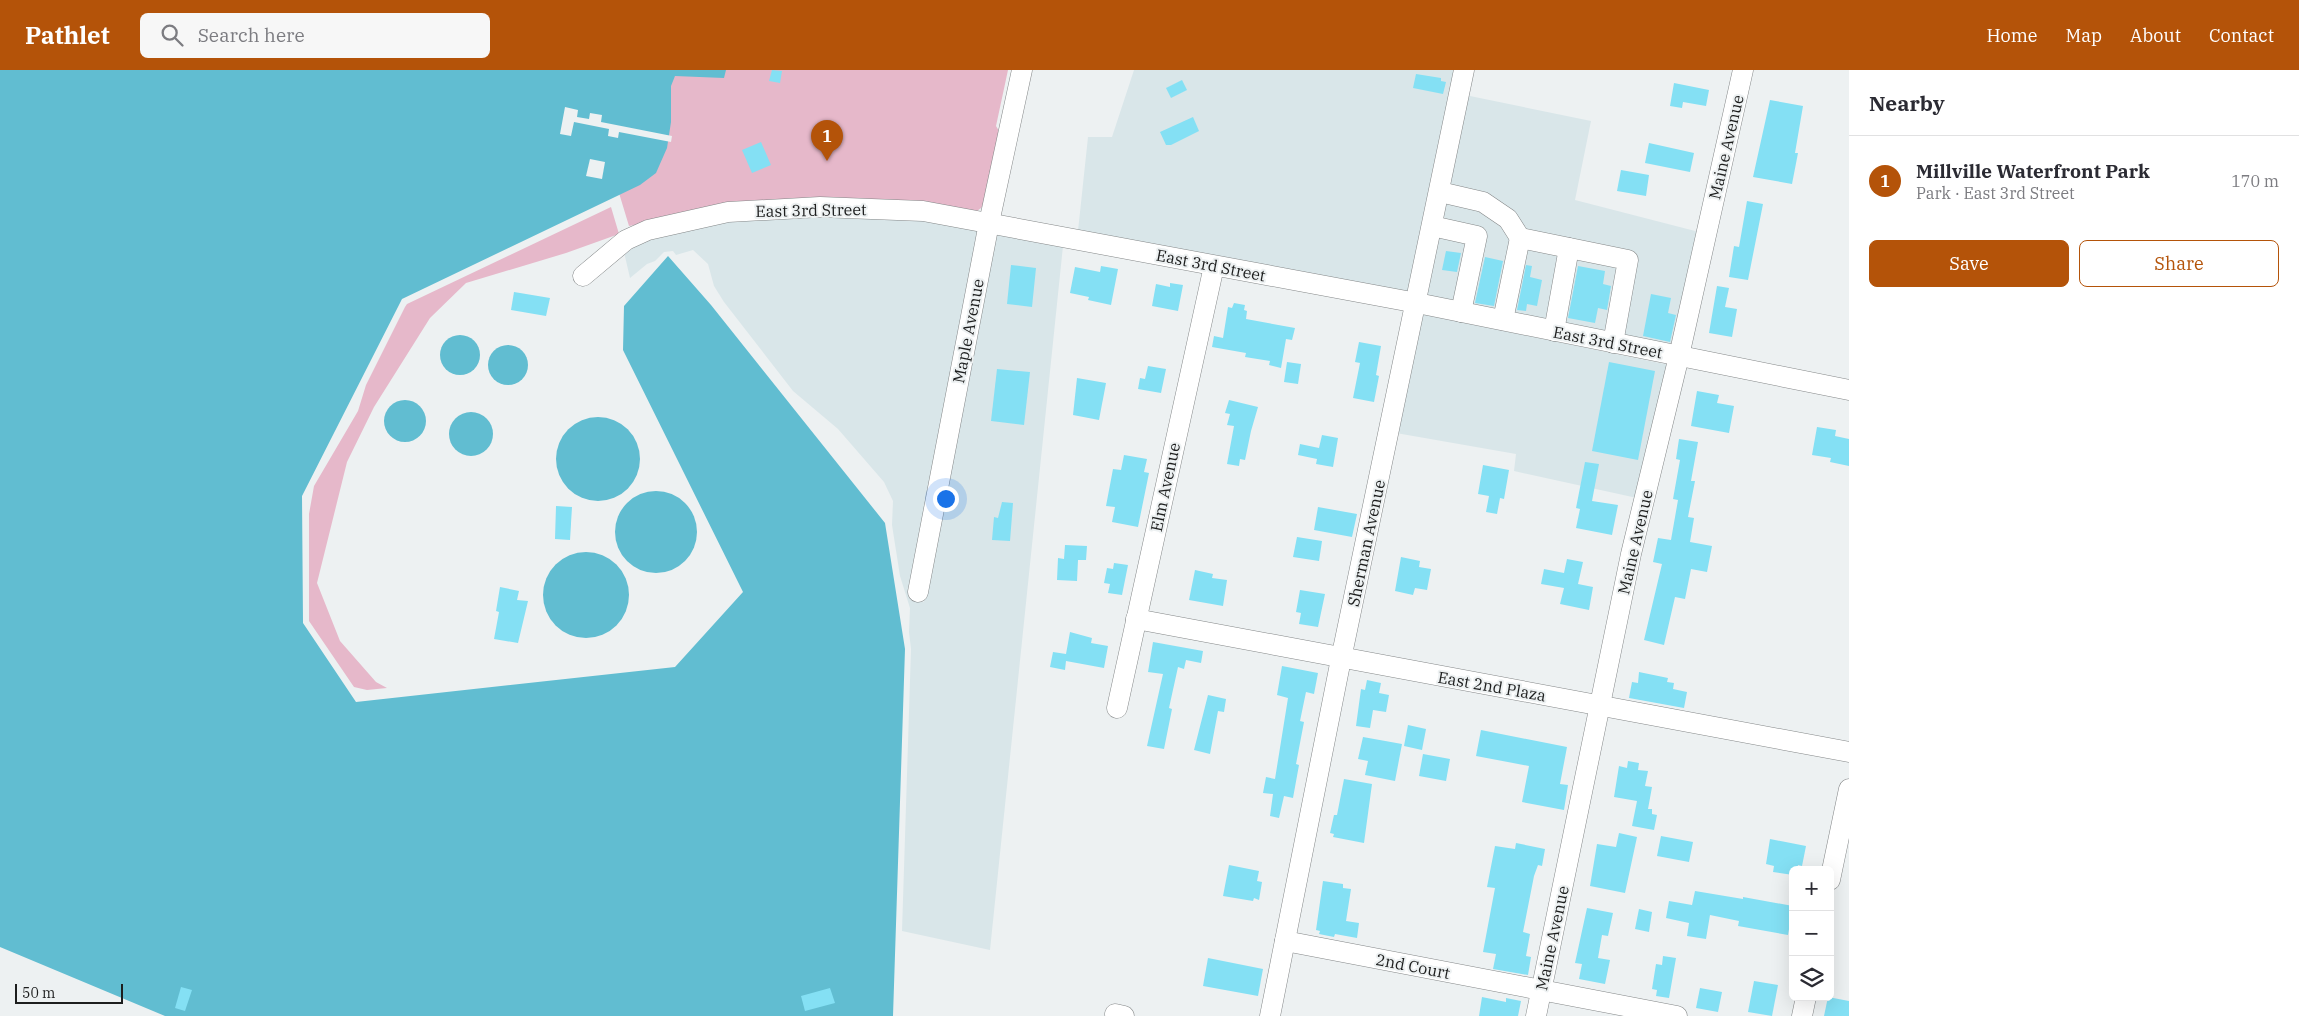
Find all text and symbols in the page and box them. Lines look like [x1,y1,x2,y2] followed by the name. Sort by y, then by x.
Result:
[140,13,490,58] search box
[25,19,110,51] text: Pathlet
[158,21,186,49] icon: search
[198,23,305,47] text: Search here
[1986,24,2038,47] text: Home
[2066,24,2102,47] text: Map
[2130,24,2181,47] text: About
[2209,24,2274,47] text: Contact
[1869,89,1945,117] text: Nearby
[1704,93,1748,201] street label: Maine Avenue
[811,120,843,161] pin: 1
[1916,159,2150,183] text: Millville Waterfront Park
[1880,171,1890,191] text: 1
[2231,171,2279,191] text: 170 m
[1916,183,2075,203] text: Park · East 3rd Street
[755,199,867,221] street label: East 3rd Street
[1869,240,2069,287] button: Save
[2079,240,2279,287] button: Share
[1155,245,1268,285] street label: East 3rd Street
[948,277,988,385] street label: Maple Avenue
[1552,322,1665,362] street label: East 3rd Street
[1146,441,1184,533] street label: Elm Avenue
[1343,478,1389,608] street label: Sherman Avenue
[933,486,959,512] your location
[1613,488,1657,596] street label: Maine Avenue
[1436,667,1548,705] street label: East 2nd Plaza
[1789,866,1834,1001] map controls
[1789,866,1834,911] button: +
[1531,884,1573,992] street label: Maine Avenue
[1789,911,1834,956] button: −
[1374,949,1452,983] street label: 2nd Court
[1789,956,1834,1001] button: layers
[15,981,122,1004] scale bar
[22,984,55,1002] text: 50 m

